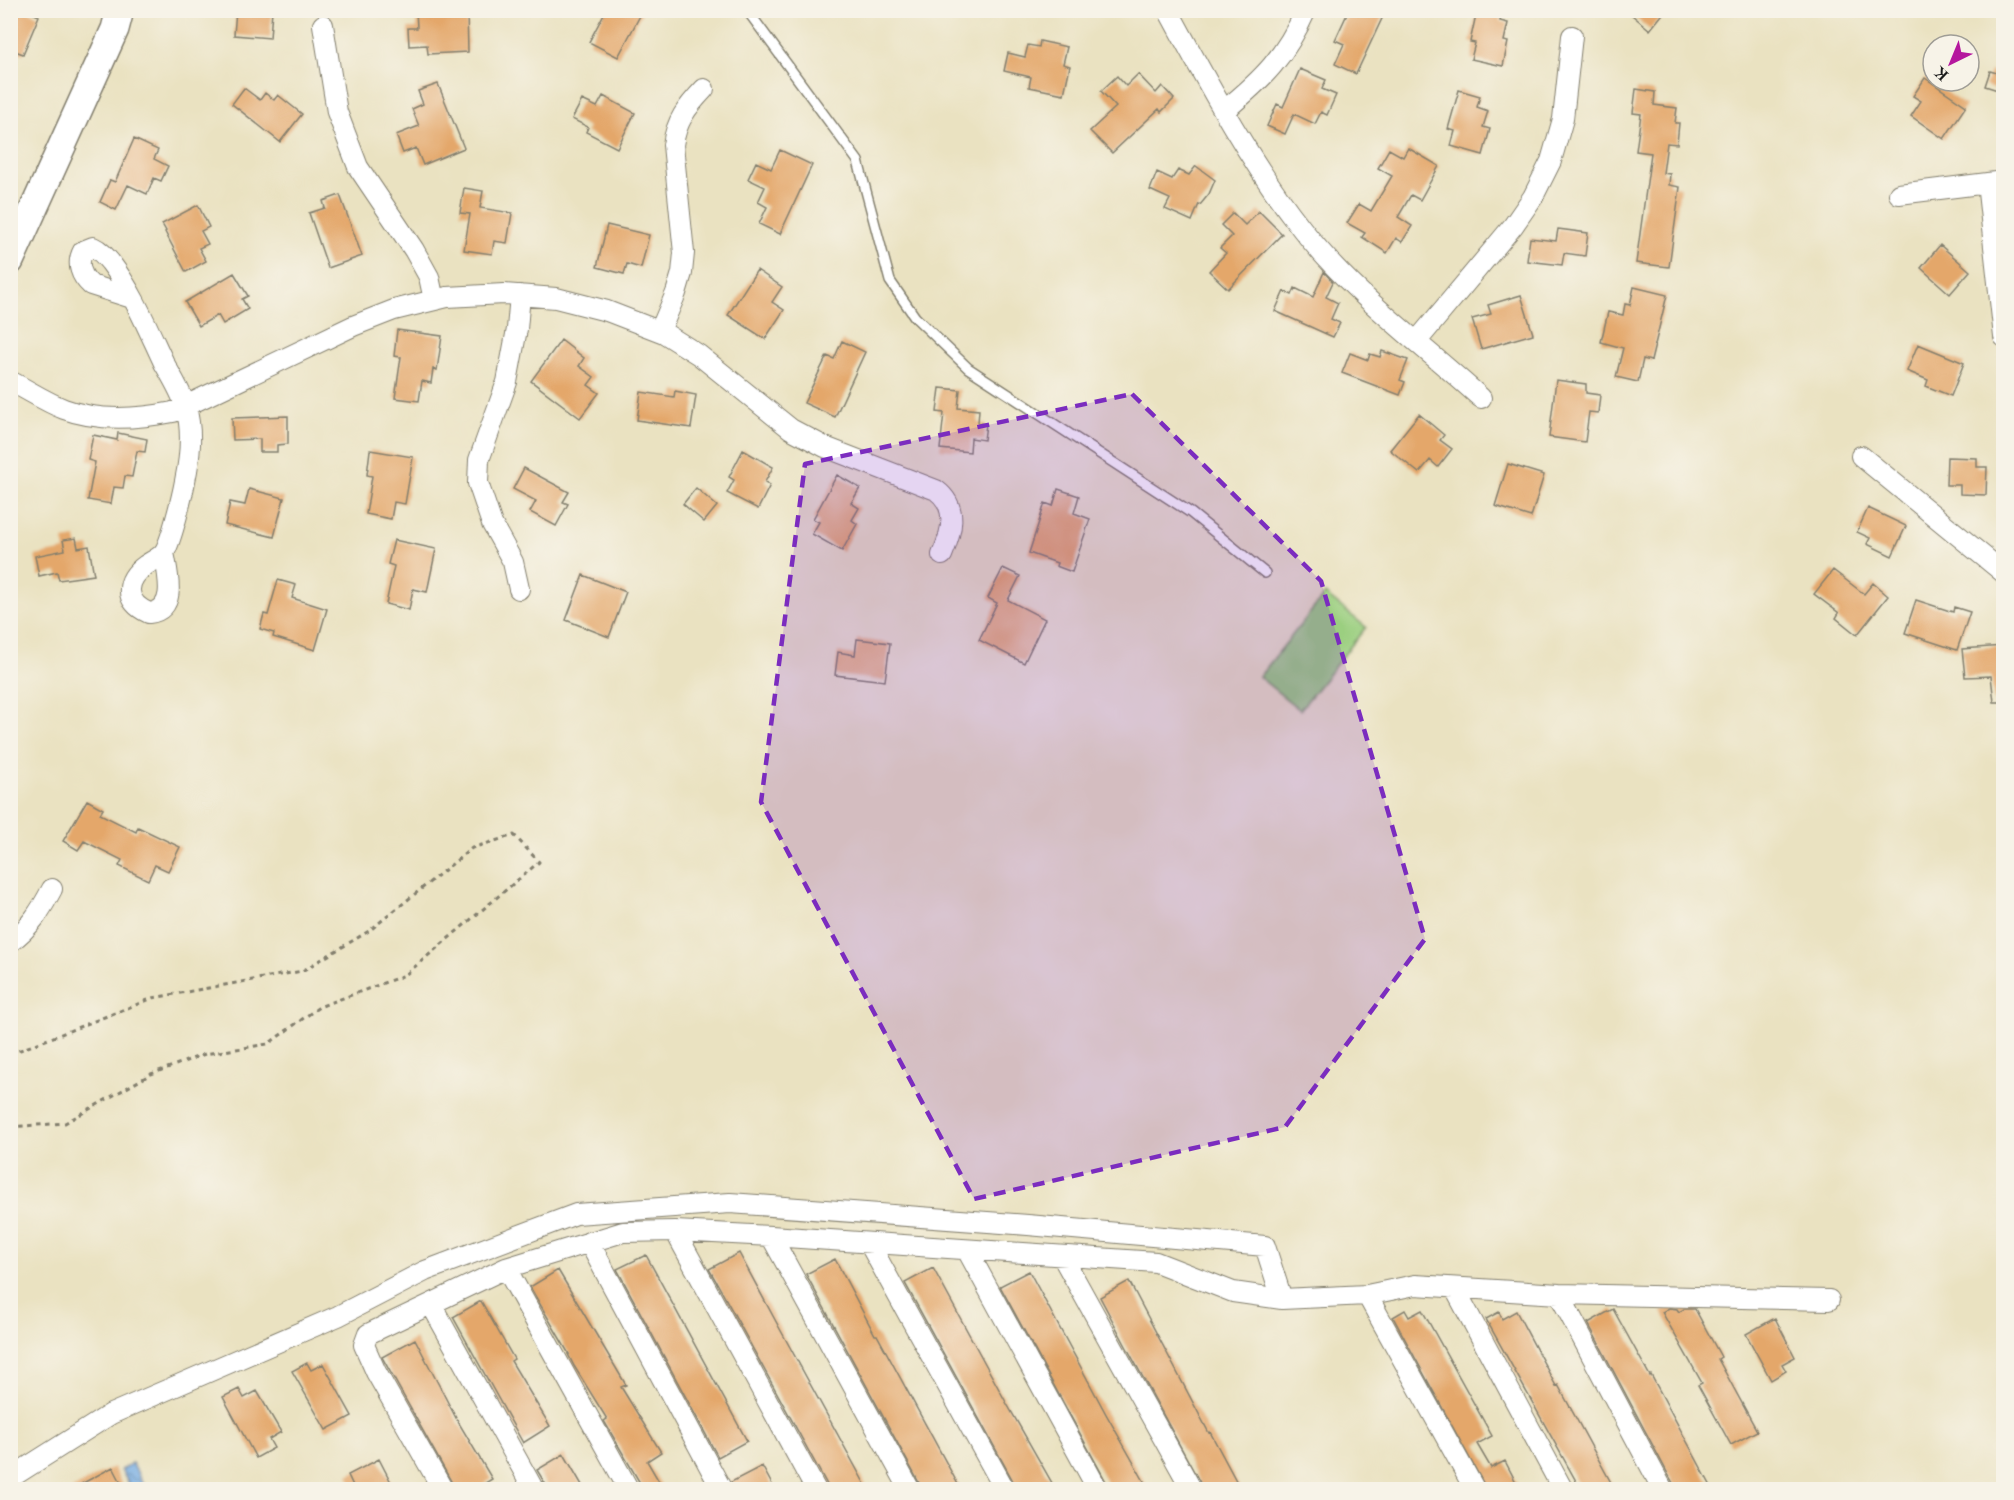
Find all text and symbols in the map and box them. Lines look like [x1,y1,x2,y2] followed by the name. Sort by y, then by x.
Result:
[1921,33,1981,93] north arrow
[1929,61,1954,86] text: K

